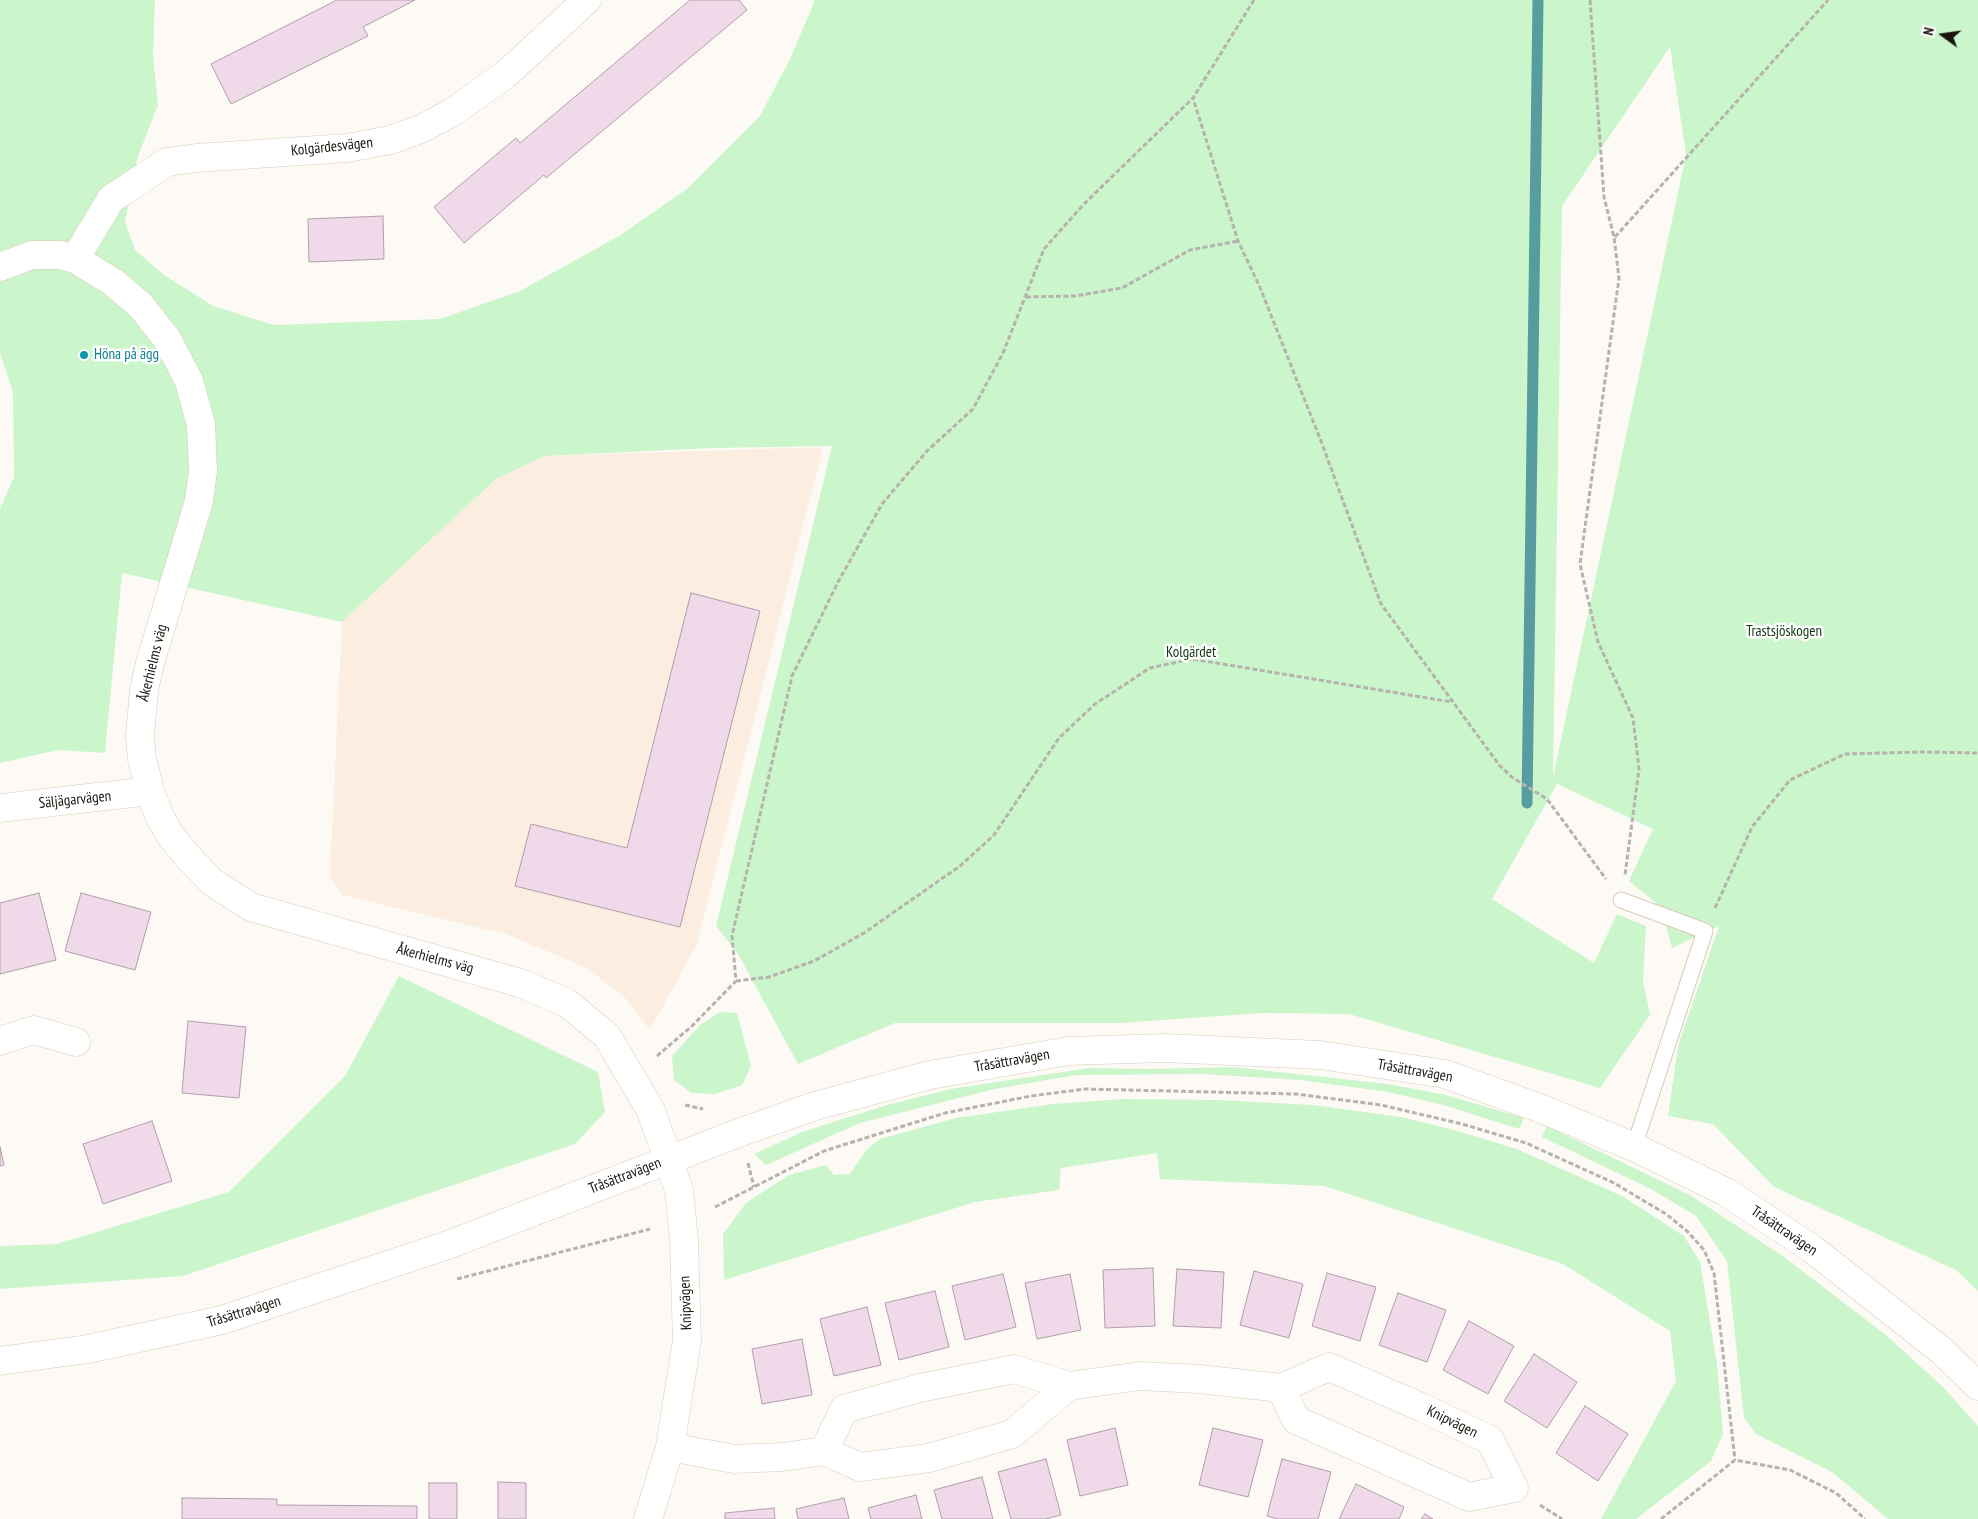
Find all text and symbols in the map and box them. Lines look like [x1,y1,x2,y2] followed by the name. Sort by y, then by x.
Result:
[1918,10,1968,60] north arrow
[1919,26,1938,37] text: N
[290,134,374,160] street label: Kolgärdesvägen
[94,346,159,364] place label: Höna på ägg
[78,349,90,361] marker: Höna på ägg
[135,623,171,703] street label: Åkerhielms väg
[1746,623,1822,641] park label: Trastsjöskogen
[1166,644,1216,662] park label: Kolgärdet
[38,787,112,813] street label: Säljägarvägen
[395,940,475,978] street label: Åkerhielms väg
[973,1046,1051,1076] street label: Tråsättravägen
[1376,1056,1454,1086] street label: Tråsättravägen
[586,1154,664,1198] street label: Tråsättravägen
[1747,1202,1821,1260] street label: Tråsättravägen
[676,1276,696,1330] street label: Knipvägen
[205,1292,283,1332] street label: Tråsättravägen
[1424,1402,1480,1442] street label: Knipvägen

